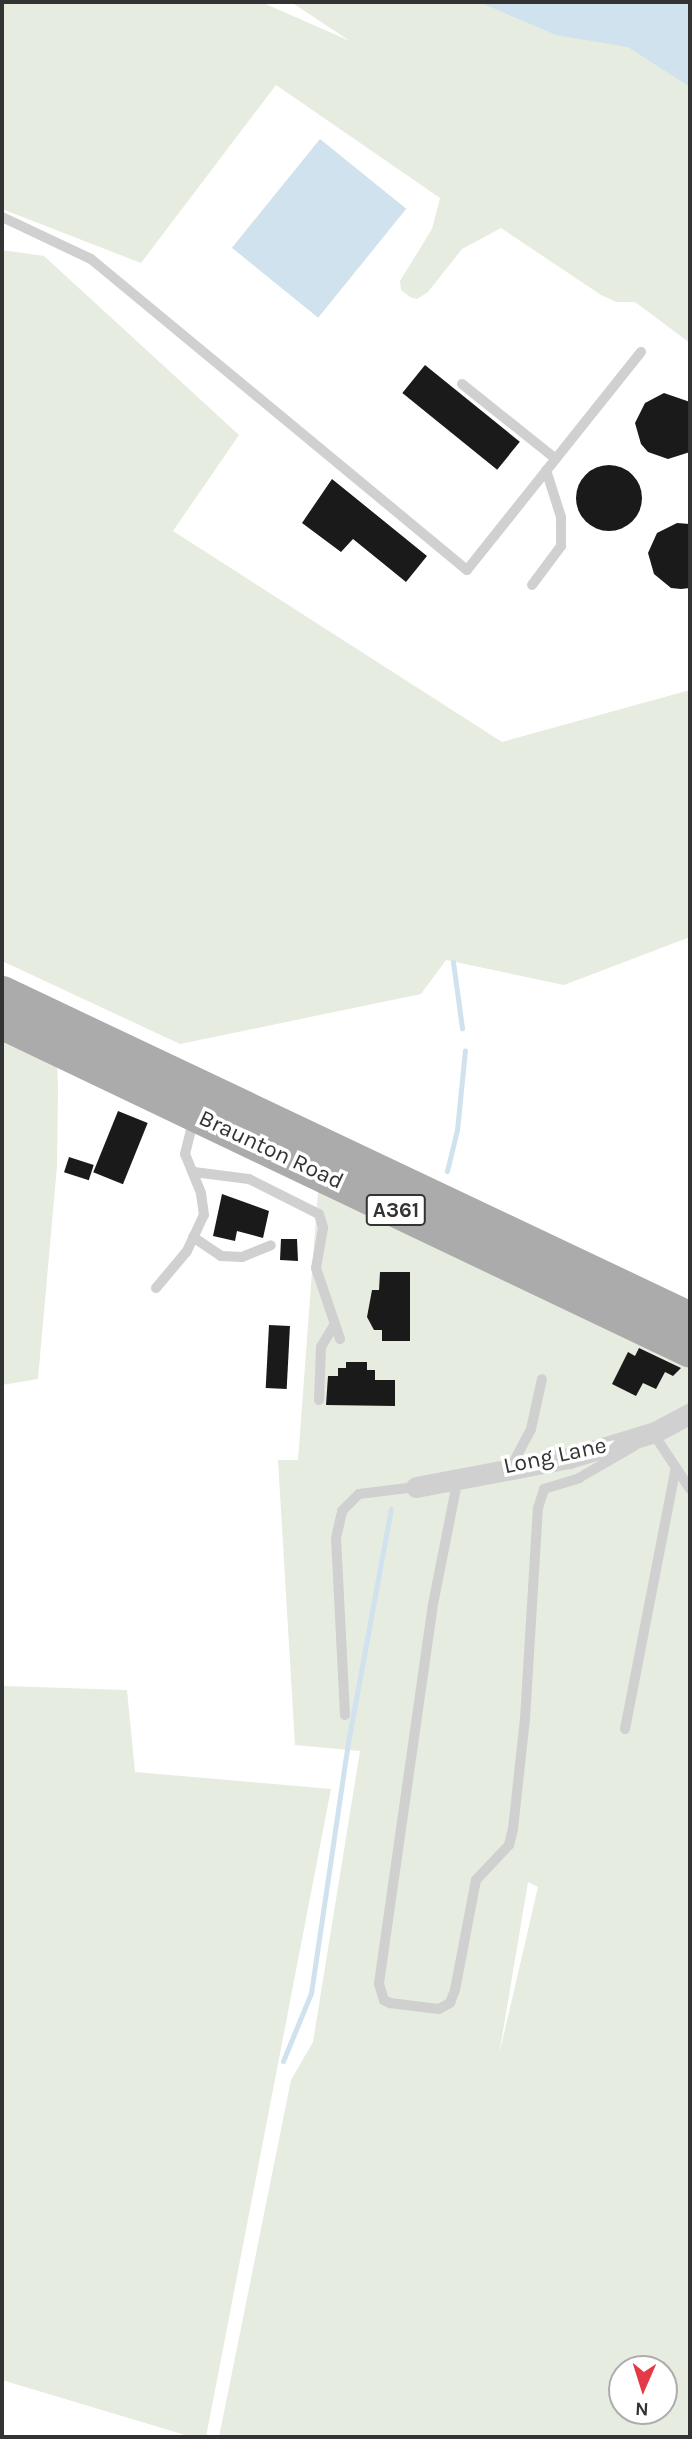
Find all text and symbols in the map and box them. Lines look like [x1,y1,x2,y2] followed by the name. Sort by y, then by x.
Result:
[194,1104,348,1196] street label: Braunton Road
[364,1192,428,1228] road number: A361
[501,1432,609,1480] street label: Long Lane
[608,2355,678,2425] north arrow
[635,2398,649,2420] text: N

